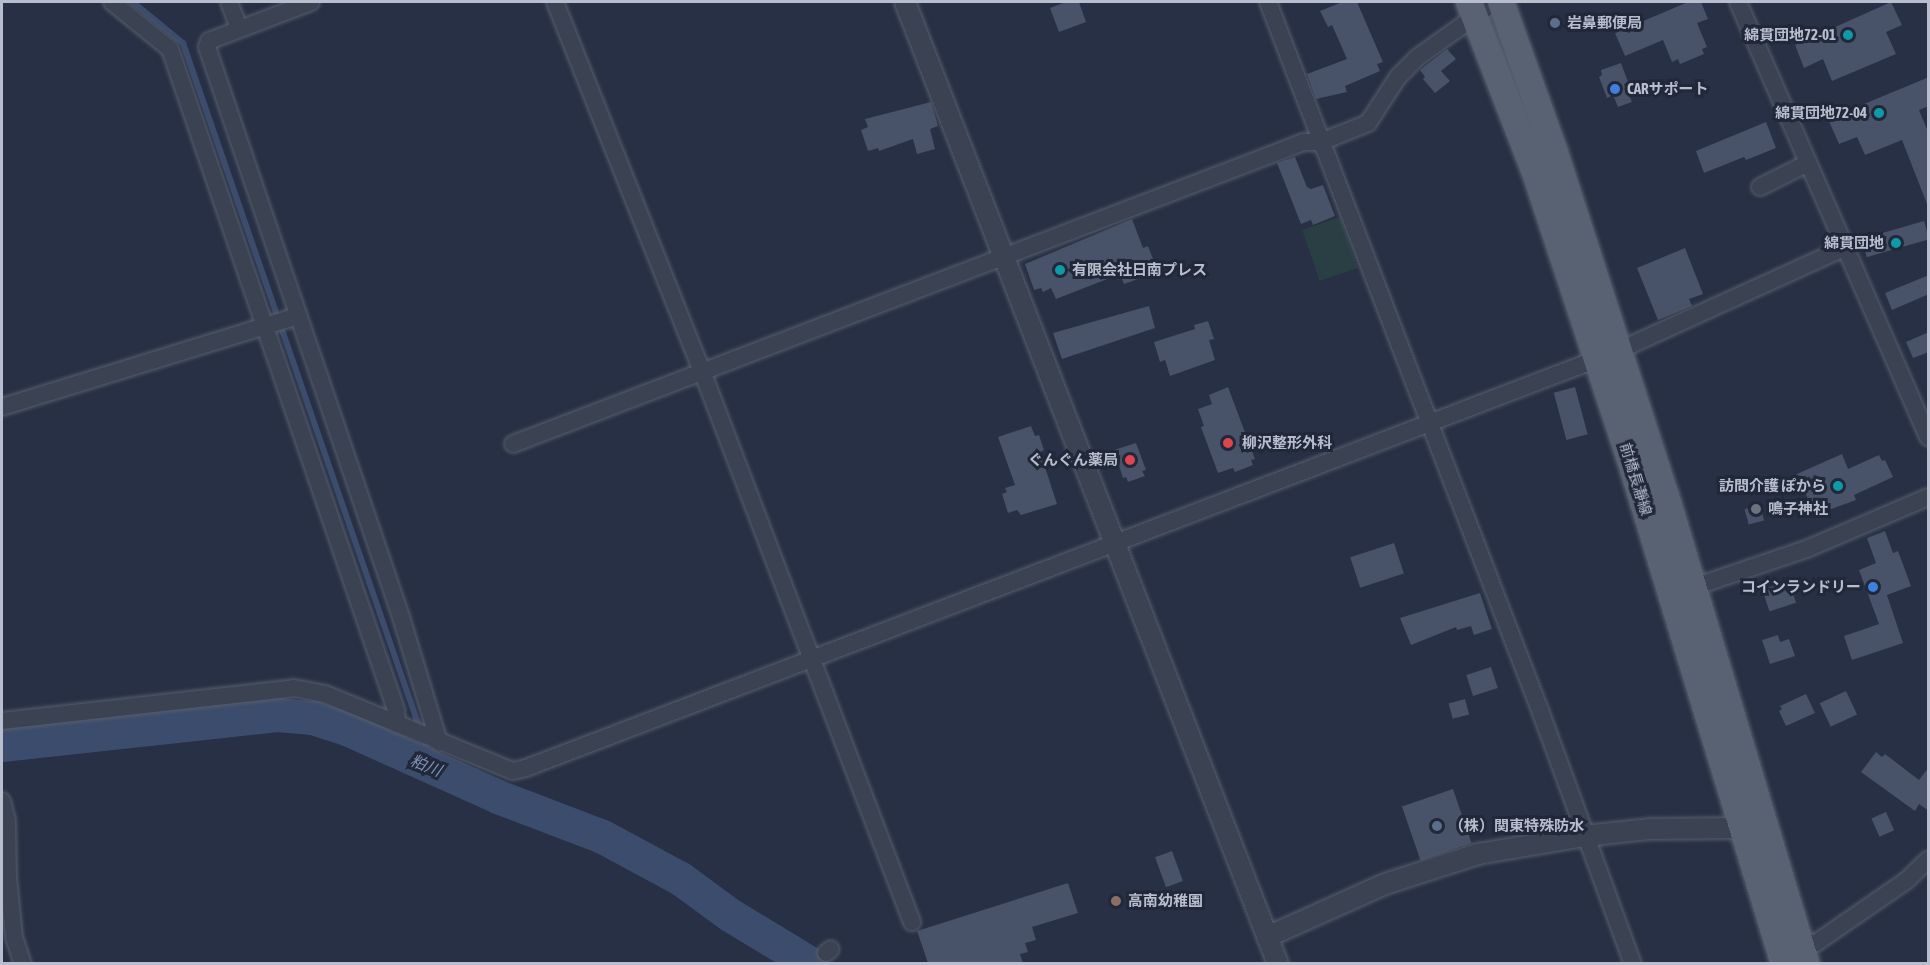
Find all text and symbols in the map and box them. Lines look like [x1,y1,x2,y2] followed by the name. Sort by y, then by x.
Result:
[1567,14,1642,32] place label: 岩鼻郵便局
[1548,16,1562,30] marker: 岩鼻郵便局
[1744,26,1836,44] place label: 綿貫団地72-01
[1841,28,1855,42] marker: 綿貫団地72-01
[1627,80,1709,98] place label: CARサポート
[1608,82,1622,96] marker: CARサポート
[1775,104,1867,122] place label: 綿貫団地72-04
[1872,106,1886,120] marker: 綿貫団地72-04
[1824,234,1884,252] place label: 綿貫団地
[1889,236,1903,250] marker: 綿貫団地
[1072,261,1207,279] place label: 有限会社日南プレス
[1053,263,1067,277] marker: 有限会社日南プレス
[1219,434,1237,452] marker: 柳沢整形外科
[1242,434,1332,452] place label: 柳沢整形外科
[1616,441,1656,517] street label: 前橋長瀞線
[1028,451,1118,469] place label: ぐんぐん薬局
[1123,453,1137,467] marker: ぐんぐん薬局
[1719,477,1826,495] place label: 訪問介護 ぽから
[1831,479,1845,493] marker: 訪問介護 ぽから
[1768,500,1828,518] place label: 鳴子神社
[1749,502,1763,516] marker: 鳴子神社
[1741,578,1861,596] place label: コインランドリー
[1866,580,1880,594] marker: コインランドリー
[408,750,444,780] water label: 粕川
[1449,817,1584,835] place label: （株）関東特殊防水
[1430,819,1444,833] marker: （株）関東特殊防水
[1128,892,1203,910] place label: 高南幼稚園
[1109,894,1123,908] marker: 高南幼稚園

